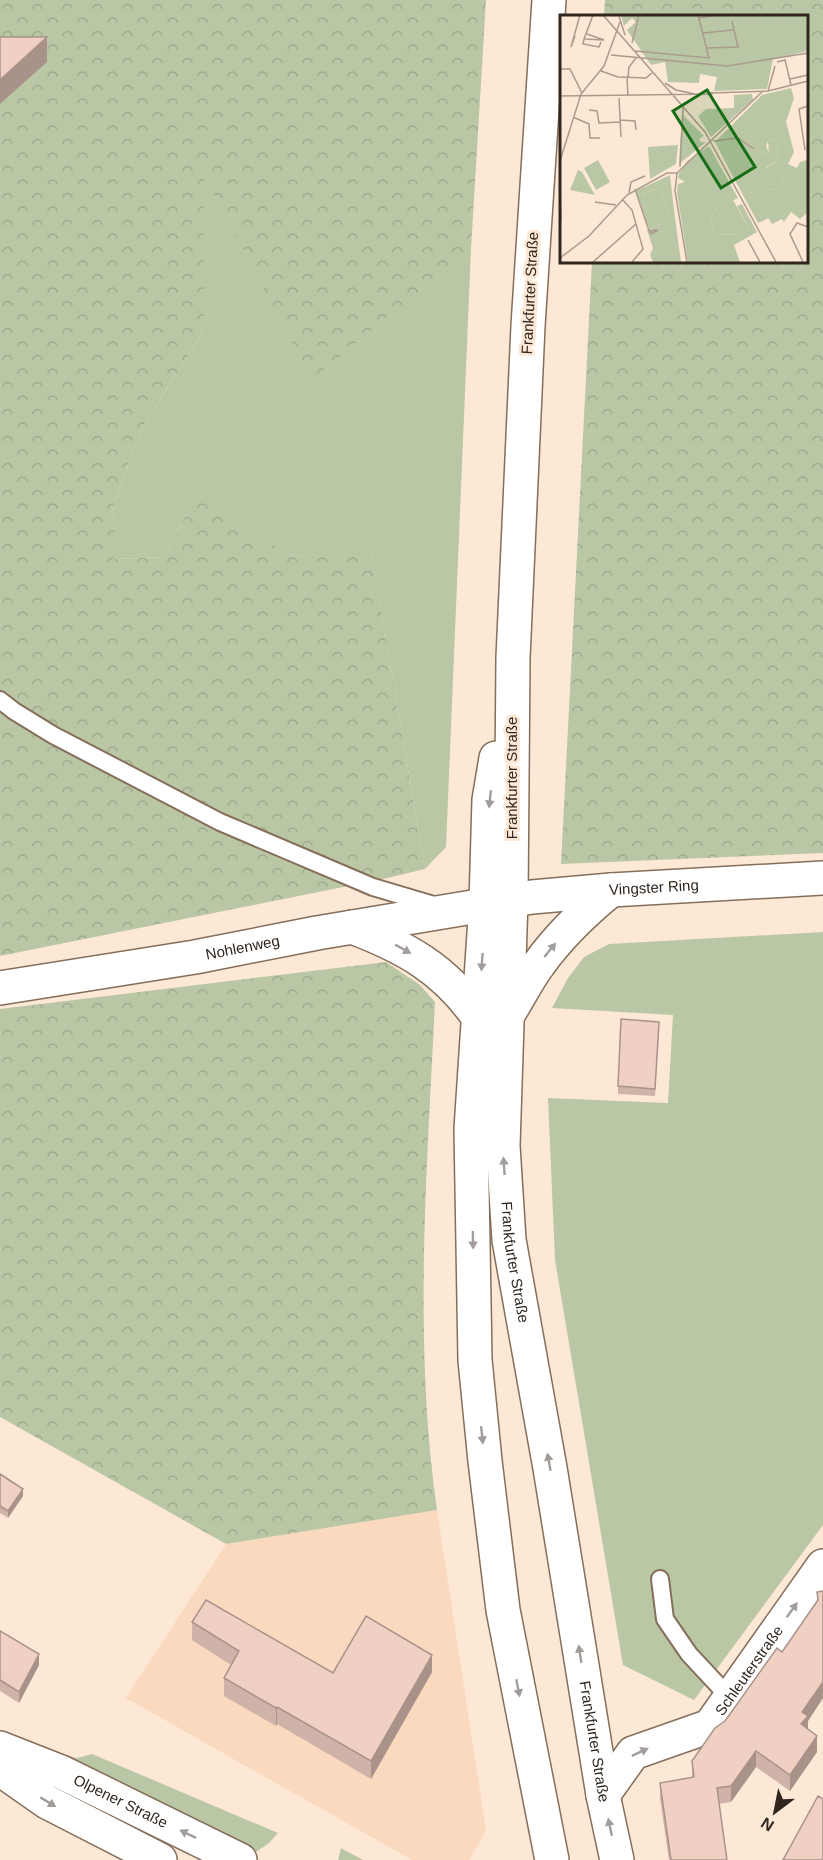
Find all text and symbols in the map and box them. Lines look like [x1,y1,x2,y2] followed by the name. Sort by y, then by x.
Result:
[560,15,808,262] inset map
[518,231,541,355] street label: Frankfurter Straße
[503,717,520,839] street label: Frankfurter Straße
[485,790,495,809] one-way arrow
[608,876,699,898] street label: Vingster Ring
[204,932,281,963] street label: Nohlenweg
[544,942,557,958] one-way arrow
[395,944,412,954] one-way arrow
[477,952,487,971] one-way arrow
[499,1156,509,1175] one-way arrow
[499,1201,533,1324] street label: Frankfurter Straße
[468,1231,478,1250] one-way arrow
[478,1426,487,1445] one-way arrow
[545,1452,554,1471] one-way arrow
[786,1603,798,1619] one-way arrow
[711,1622,786,1719] street label: Schleuterstraße
[576,1645,585,1664] one-way arrow
[514,1679,523,1698] one-way arrow
[577,1679,613,1804] street label: Frankfurter Straße
[632,1747,649,1756] one-way arrow
[71,1771,171,1831] street label: Olpener Straße
[745,1782,805,1842] north arrow
[40,1796,56,1807] one-way arrow
[758,1814,777,1835] text: N
[605,1818,614,1837] one-way arrow
[179,1830,196,1839] one-way arrow

